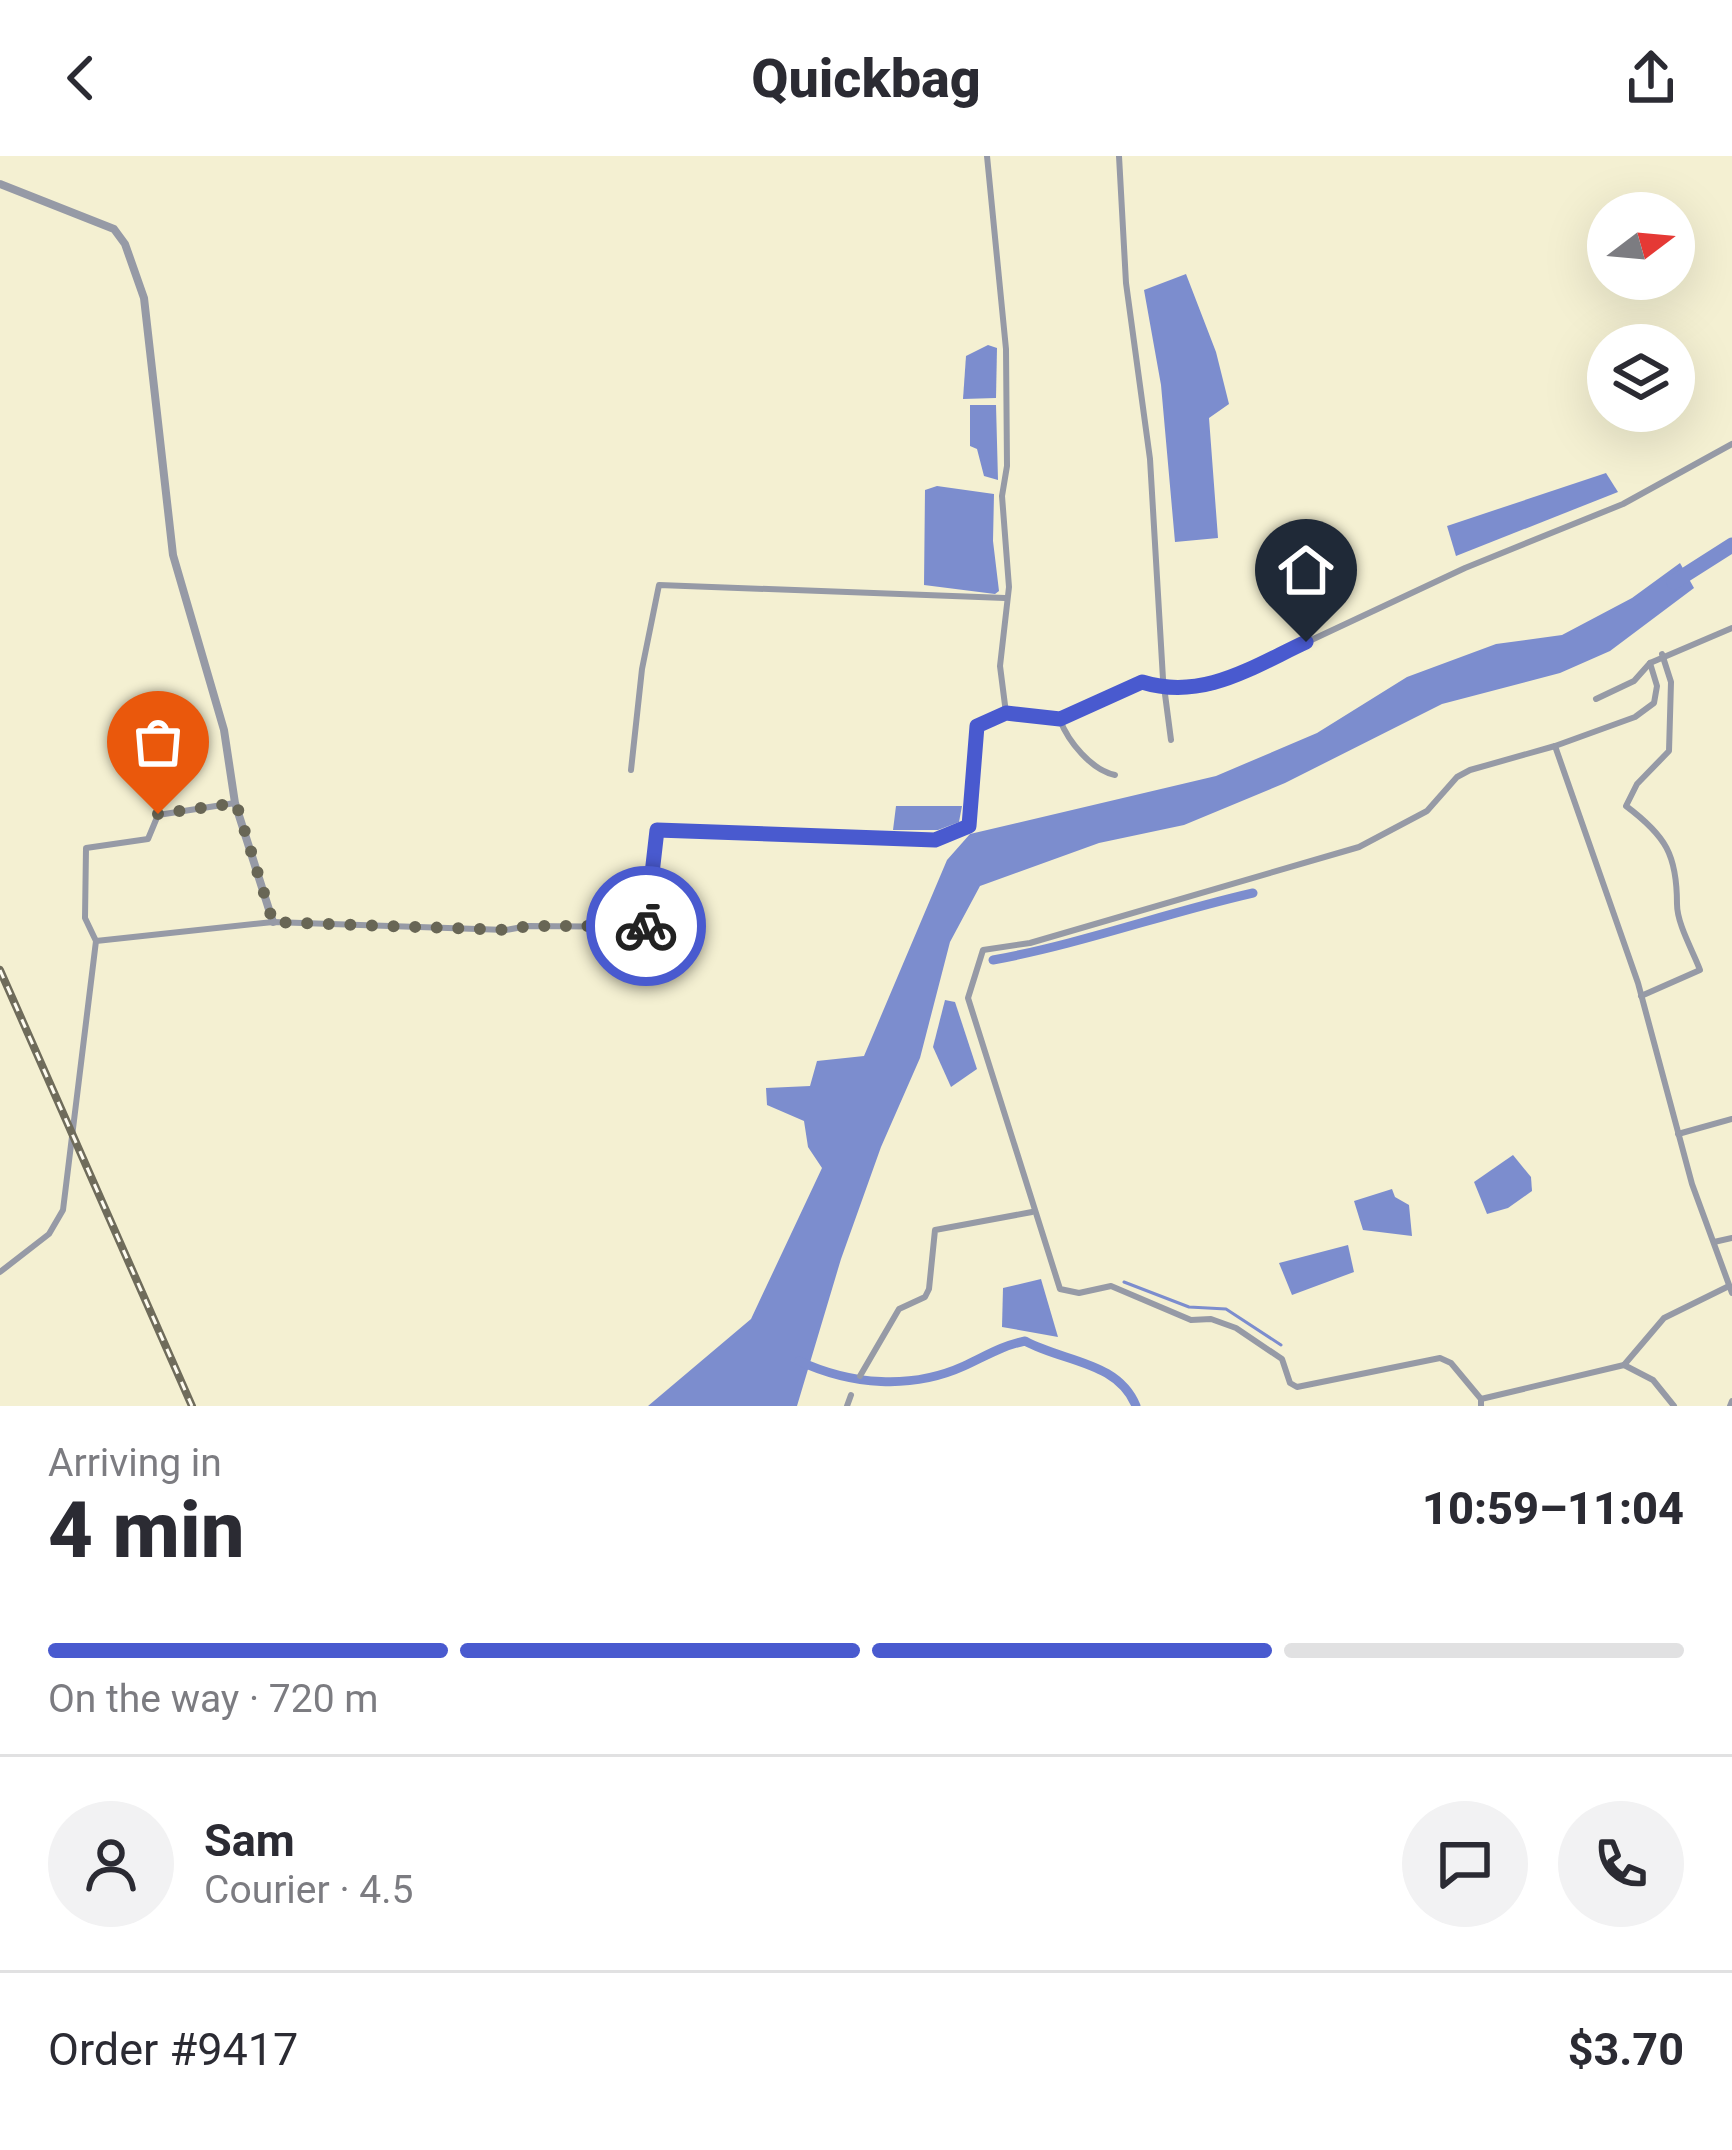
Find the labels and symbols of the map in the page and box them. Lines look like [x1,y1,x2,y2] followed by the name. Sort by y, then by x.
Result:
[1587,192,1695,300] north arrow
[1255,519,1357,642] pin
[107,691,209,814] pin
[586,866,706,986] courier

